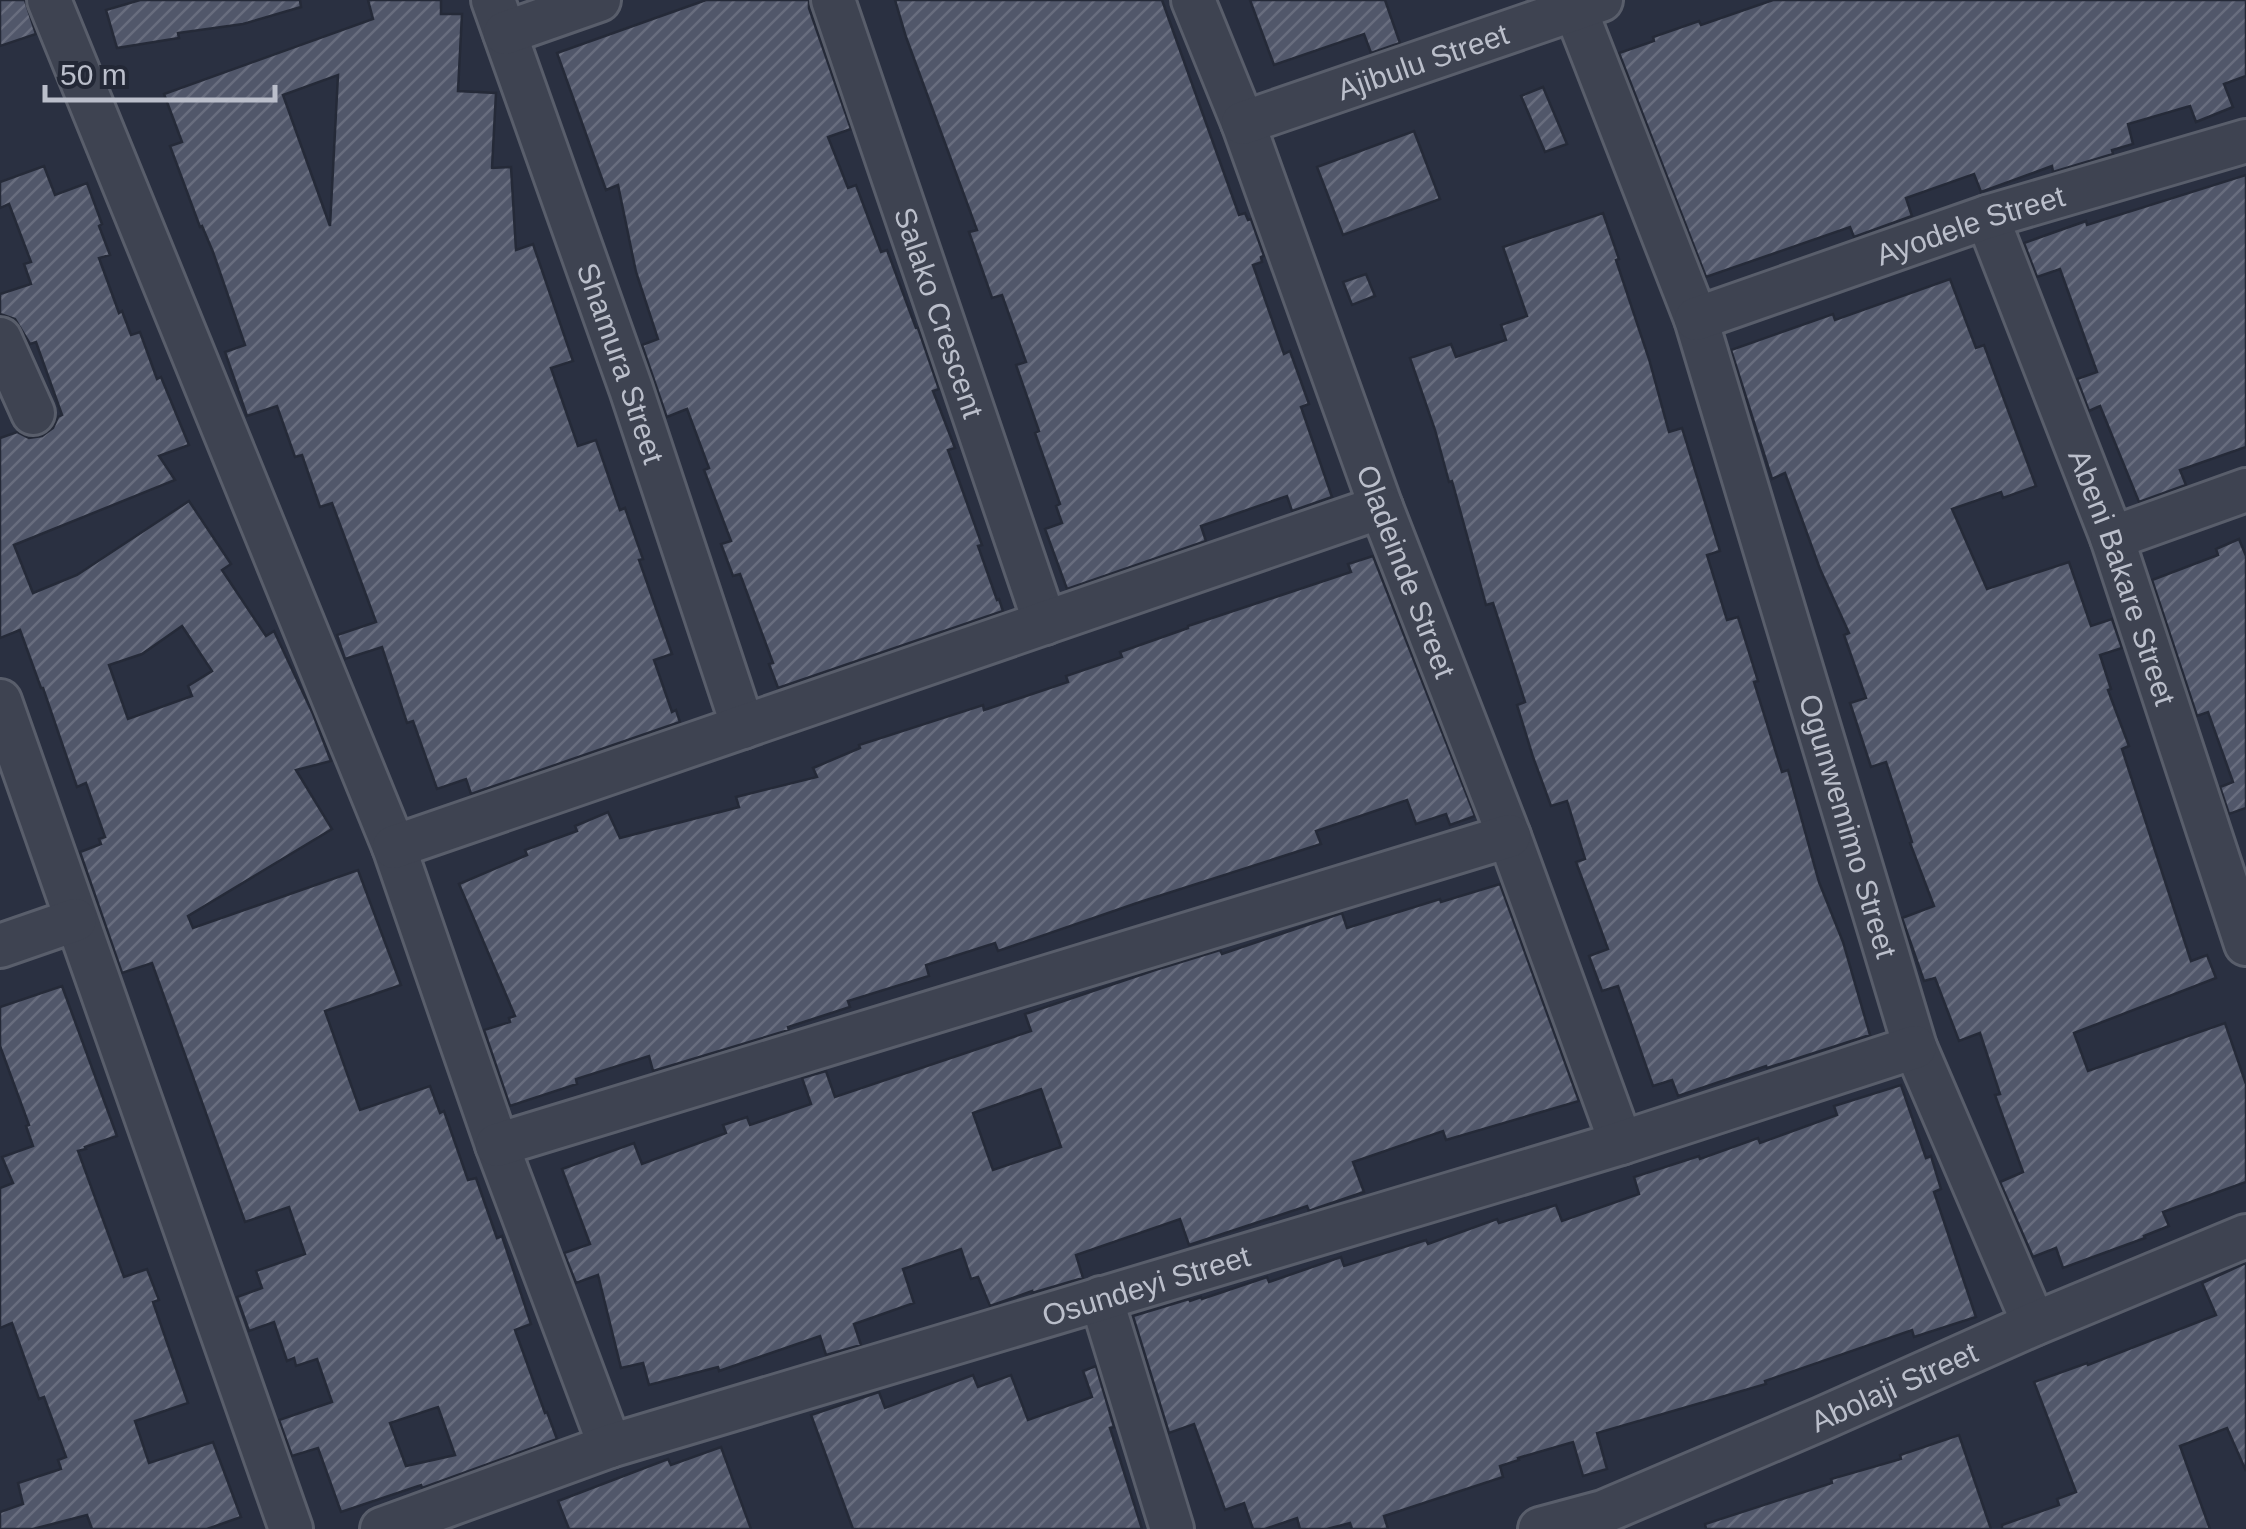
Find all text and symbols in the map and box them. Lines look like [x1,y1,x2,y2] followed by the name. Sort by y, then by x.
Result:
[1333,16,1513,106] street label: Ajibulu Street
[45,40,275,102] scale bar
[60,58,127,91] text: 50 m
[1872,179,2069,271] street label: Ayodele Street
[888,203,991,423] street label: Salako Crescent
[571,258,671,468] street label: Shamura Street
[2063,445,2183,710] street label: Abeni Bakare Street
[1351,461,1463,683] street label: Oladeinde Street
[1793,690,1904,962] street label: Ogunwemimo Street
[1038,1239,1254,1332] street label: Osundeyi Street
[1806,1335,1983,1438] street label: Abolaji Street

